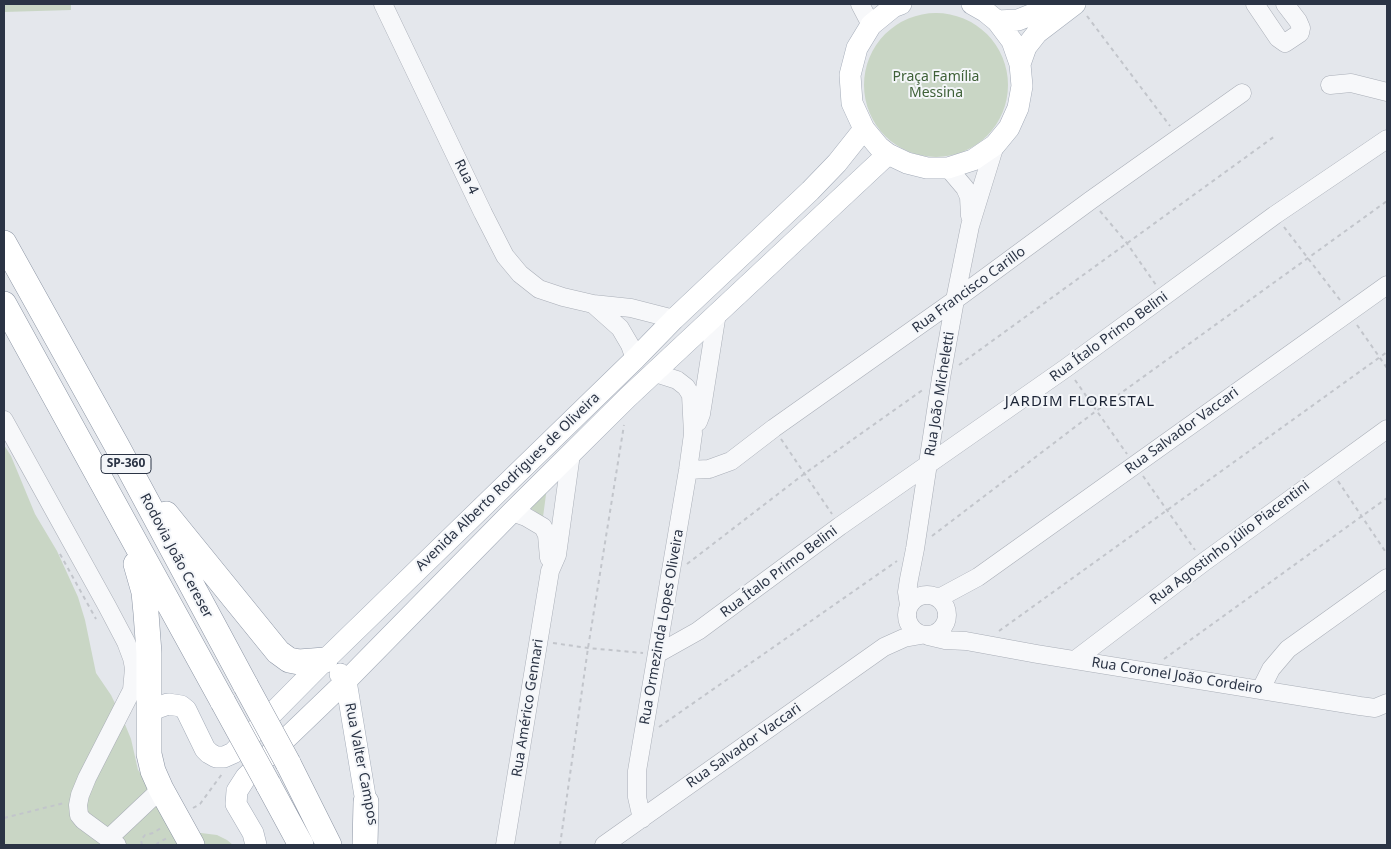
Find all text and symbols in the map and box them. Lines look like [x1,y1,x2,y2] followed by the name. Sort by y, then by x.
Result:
[893,69,979,102] park label: Praça Família Messina
[450,157,482,197] street label: Rua 4
[909,243,1029,337] street label: Rua Francisco Carillo
[1047,289,1171,385] street label: Rua Ítalo Primo Belini
[922,331,958,457] street label: Rua João Micheletti
[1122,384,1242,478] street label: Rua Salvador Vaccari
[412,389,604,575] street label: Avenida Alberto Rodrigues de Oliveira
[1003,393,1157,411] district label: JARDIM FLORESTAL
[101,454,151,474] road number: SP-360
[1147,477,1313,609] street label: Rua Agostinho Júlio Piacentini
[136,491,216,621] street label: Rodovia João Cereser
[717,523,841,621] street label: Rua Ítalo Primo Belini
[637,528,687,726] street label: Rua Ormezinda Lopes Oliveira
[509,638,547,778] street label: Rua Américo Gennari
[1090,654,1264,698] street label: Rua Coronel João Cordeiro
[683,700,805,792] street label: Rua Salvador Vaccari
[341,701,381,827] street label: Rua Valter Campos

